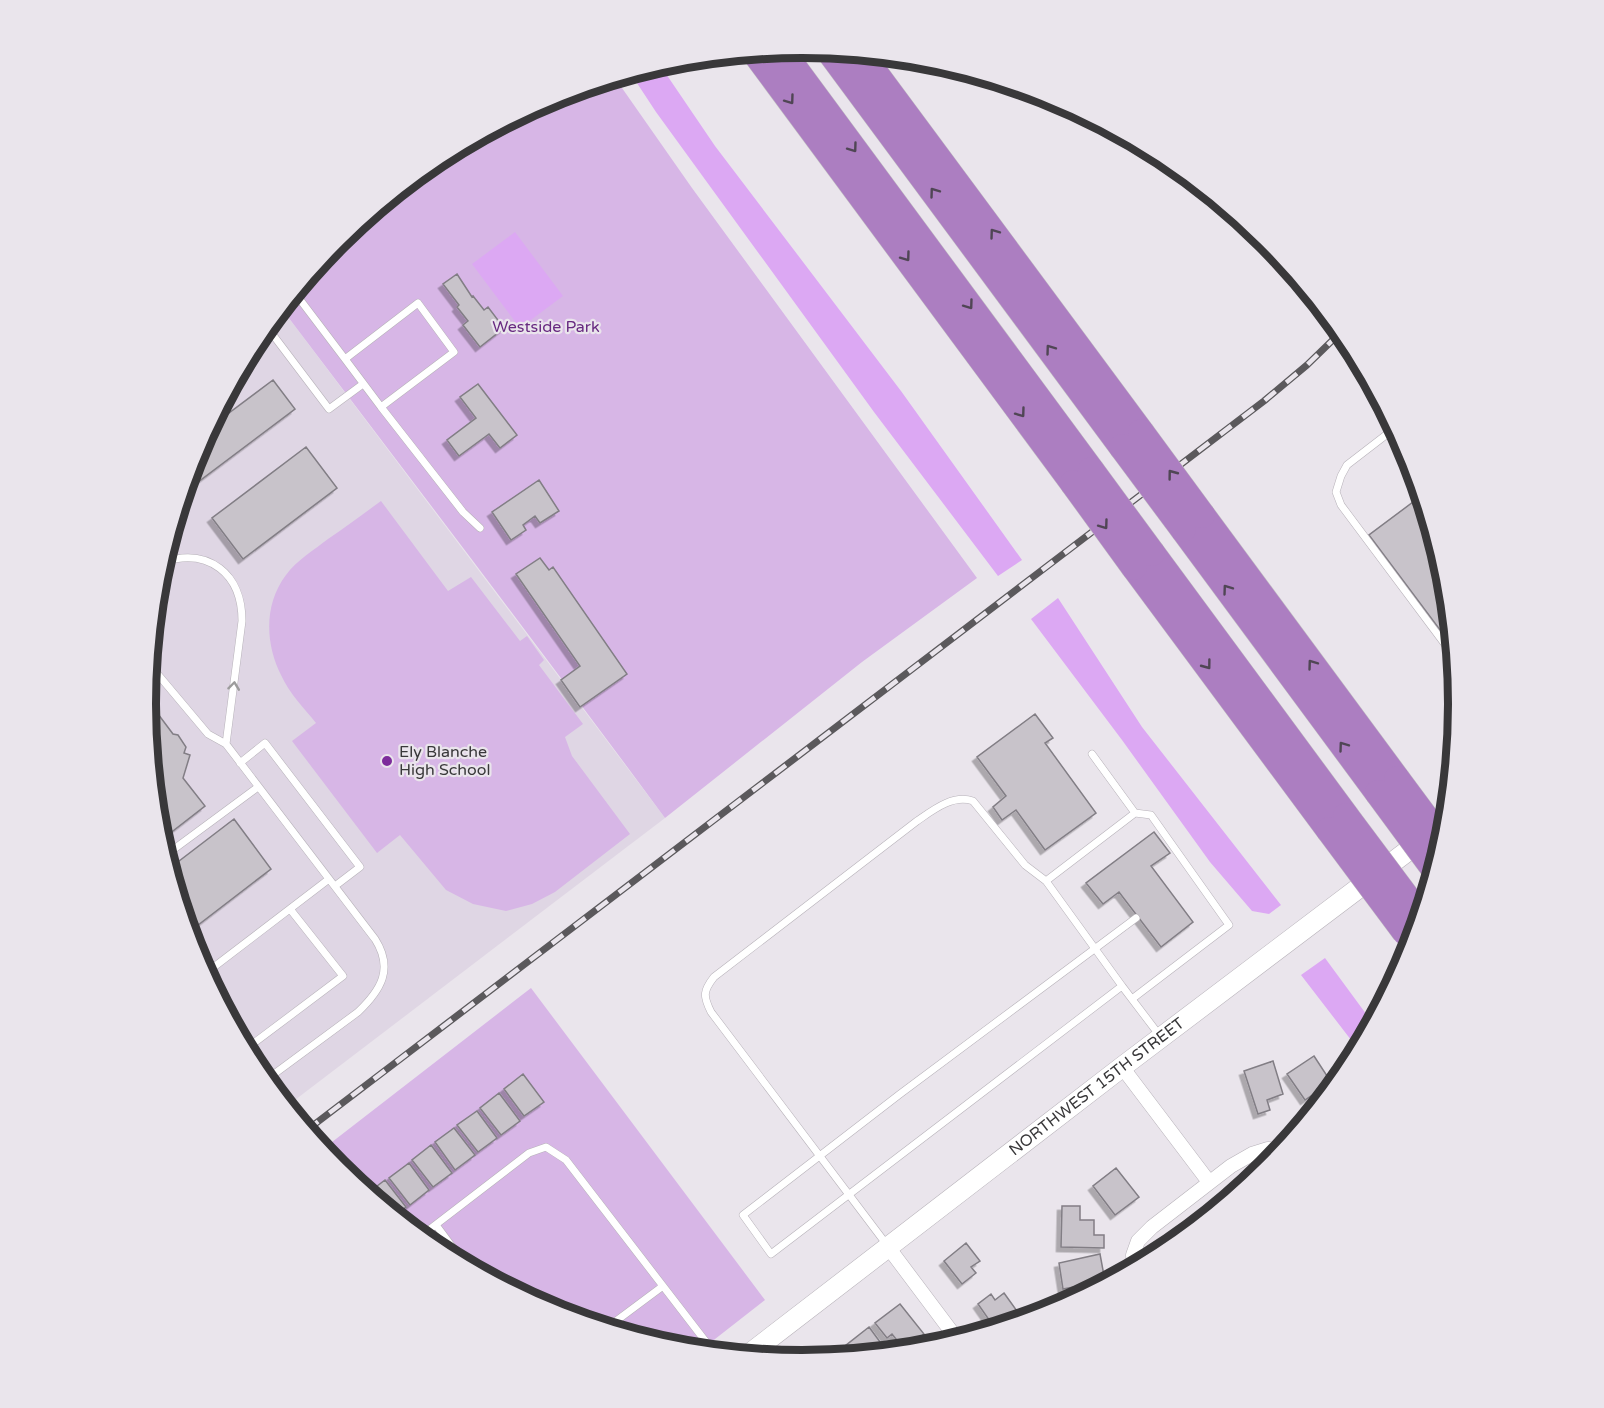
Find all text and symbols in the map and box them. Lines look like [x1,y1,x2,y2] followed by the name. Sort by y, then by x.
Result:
[783,93,794,104] one-way arrow
[846,141,857,152] one-way arrow
[930,188,941,199] one-way arrow
[990,229,1001,240] one-way arrow
[898,250,909,261] one-way arrow
[961,298,972,309] one-way arrow
[492,317,600,337] park label: Westside Park
[1046,345,1057,356] one-way arrow
[1014,407,1025,418] one-way arrow
[1168,470,1179,481] one-way arrow
[1096,519,1107,530] one-way arrow
[1223,584,1234,595] one-way arrow
[1199,658,1210,669] one-way arrow
[1308,660,1319,671] one-way arrow
[227,682,239,691] one-way arrow
[1339,741,1350,752] one-way arrow
[399,742,490,780] place label: Ely Blanche High School
[380,754,394,768] marker: Ely Blanche High School
[1005,1013,1189,1160] street label: NORTHWEST 15TH STREET

